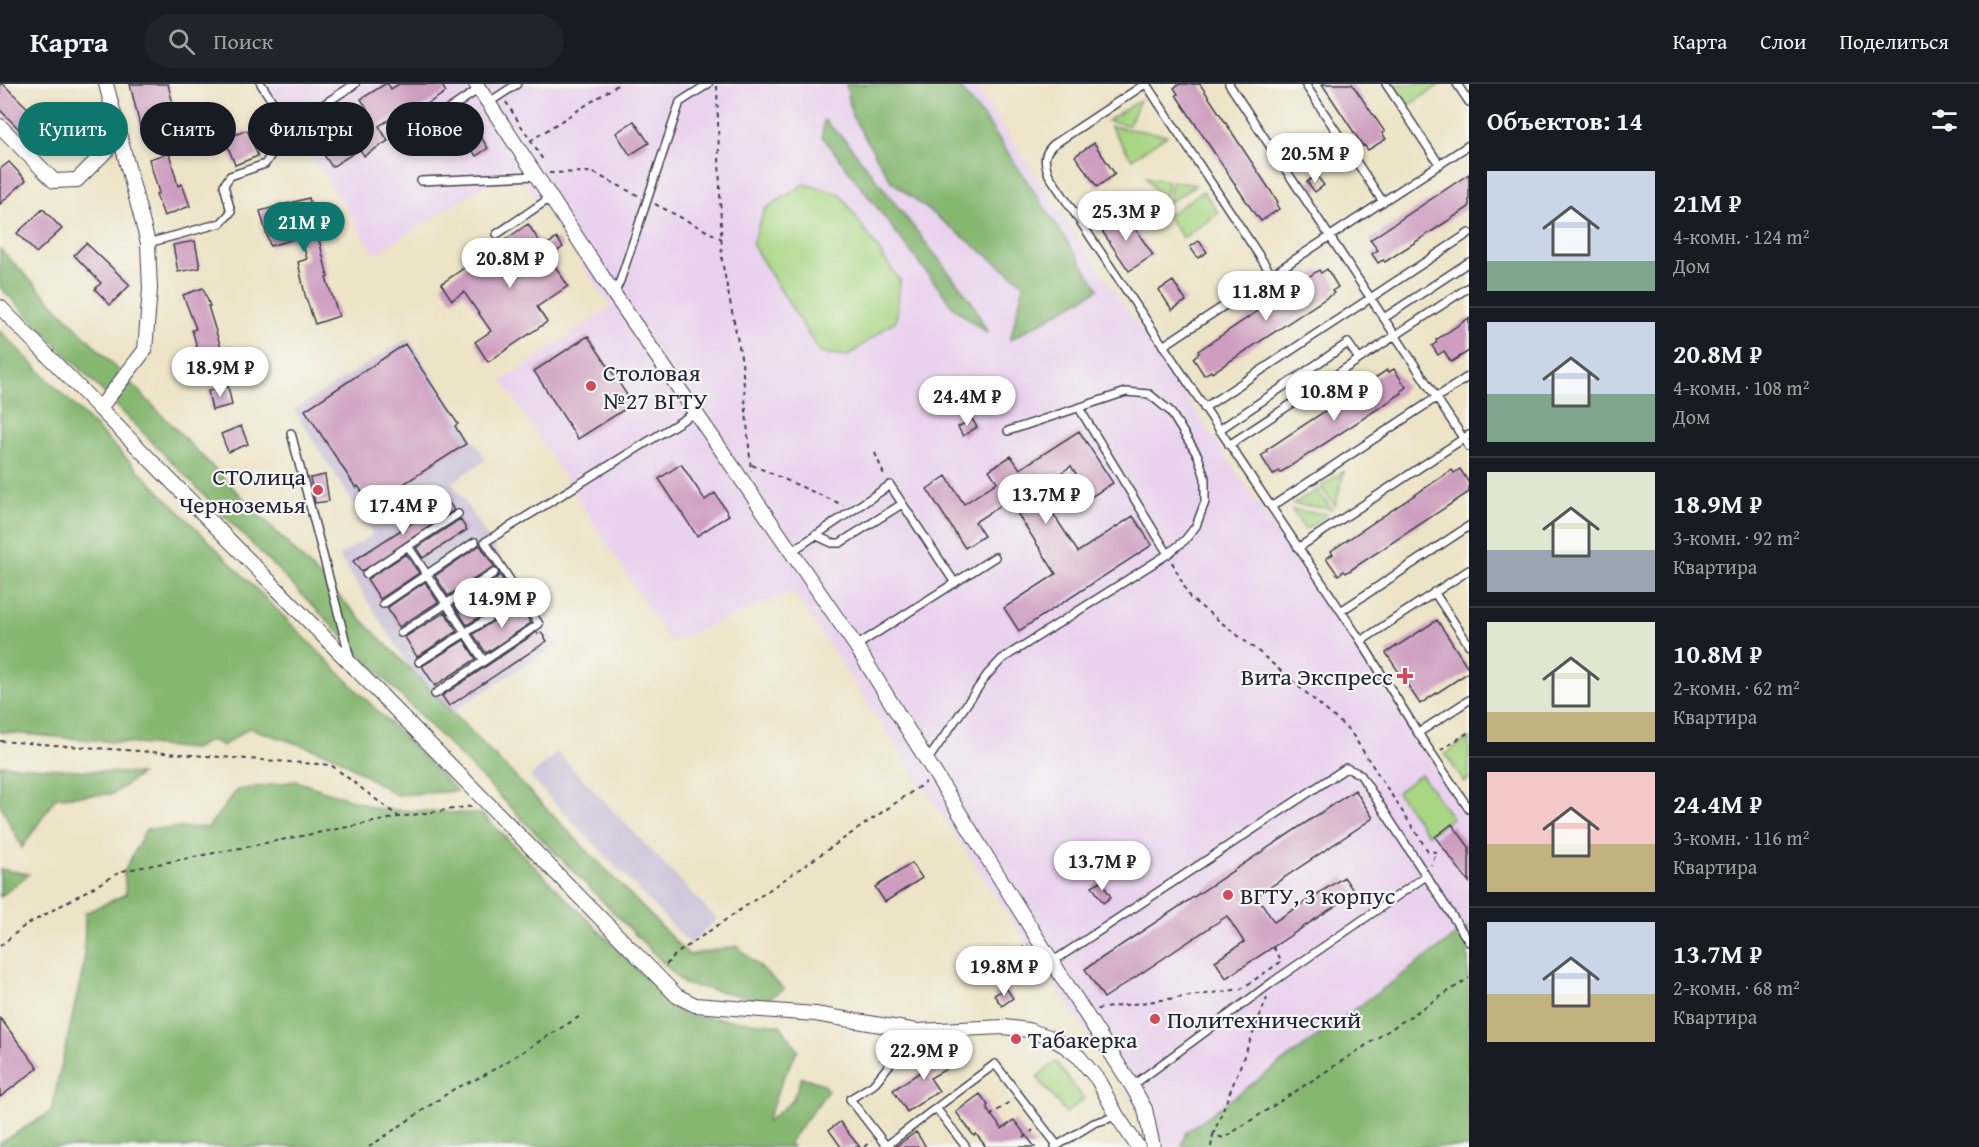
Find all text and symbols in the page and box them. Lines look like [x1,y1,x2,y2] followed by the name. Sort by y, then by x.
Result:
[144,14,564,68] search box
[30,21,108,62] text: Карта
[165,25,198,58] icon: search
[213,25,273,57] text: Поиск
[1673,26,1727,57] text: Карта
[1760,26,1806,57] text: Слои
[1839,26,1949,57] text: Поделиться
[1487,101,1643,140] text: Объектов: 14
[18,102,128,156] chip: Купить
[140,102,236,156] chip: Снять
[248,102,374,156] chip: Фильтры
[386,102,484,156] chip: Новое
[1928,104,1961,137] icon: filters
[1260,133,1370,184] pin: 20.5M ₽
[1281,138,1349,167] text: 20.5M ₽
[1673,183,1742,222] text: 21M ₽
[1071,191,1181,242] pin: 25.3M ₽
[1535,195,1607,267] icon: home
[1092,196,1160,225] text: 25.3M ₽
[262,202,346,253] pin: 21M ₽
[278,207,330,236] text: 21M ₽
[1673,222,1809,251] text: 4-комн. · 124 m²
[455,238,565,289] pin: 20.8M ₽
[476,243,544,272] text: 20.8M ₽
[1673,251,1710,280] text: Дом
[1211,271,1321,322] pin: 11.8M ₽
[1232,276,1300,305] text: 11.8M ₽
[1673,334,1762,373] text: 20.8M ₽
[1535,346,1607,418] icon: home
[165,347,275,398] pin: 18.9M ₽
[186,352,254,381] text: 18.9M ₽
[603,355,708,418] place label: Столовая №27 ВГТУ
[1279,371,1389,422] pin: 10.8M ₽
[1673,373,1809,402] text: 4-комн. · 108 m²
[912,376,1022,427] pin: 24.4M ₽
[1300,376,1368,405] text: 10.8M ₽
[584,379,598,393] marker: Столовая №27 ВГТУ
[933,381,1001,410] text: 24.4M ₽
[1673,402,1710,431] text: Дом
[179,459,307,522] place label: СТОлица Черноземья
[991,474,1101,525] pin: 13.7M ₽
[1012,479,1080,508] text: 13.7M ₽
[311,483,325,497] marker: СТОлица Черноземья
[1673,484,1762,523] text: 18.9M ₽
[348,485,458,536] pin: 17.4M ₽
[369,490,437,519] text: 17.4M ₽
[1535,496,1607,568] icon: home
[1673,523,1800,552] text: 3-комн. · 92 m²
[1673,552,1757,581] text: Квартира
[447,578,557,629] pin: 14.9M ₽
[468,583,536,612] text: 14.9M ₽
[1673,634,1762,673] text: 10.8M ₽
[1535,646,1607,718] icon: home
[1241,659,1393,694] place label: Вита Экспресс
[1398,669,1412,683] marker: Вита Экспресс
[1673,673,1800,702] text: 2-комн. · 62 m²
[1673,702,1757,731] text: Квартира
[1673,784,1762,823] text: 24.4M ₽
[1535,796,1607,868] icon: home
[1673,823,1809,852] text: 3-комн. · 116 m²
[1047,841,1157,892] pin: 13.7M ₽
[1068,846,1136,875] text: 13.7M ₽
[1673,852,1757,881] text: Квартира
[1240,878,1396,913] place label: ВГТУ, 3 корпус
[1221,888,1235,902] marker: ВГТУ, 3 корпус
[1673,934,1762,973] text: 13.7M ₽
[949,946,1059,997] pin: 19.8M ₽
[1535,946,1607,1018] icon: home
[970,951,1038,980] text: 19.8M ₽
[1673,973,1800,1002] text: 2-комн. · 68 m²
[1167,1002,1361,1037] place label: Политехнический
[1673,1002,1757,1031] text: Квартира
[1148,1012,1162,1026] marker: Политехнический
[1028,1022,1138,1057] place label: Табакерка
[869,1030,979,1081] pin: 22.9M ₽
[1009,1032,1023,1046] marker: Табакерка
[890,1035,958,1064] text: 22.9M ₽

